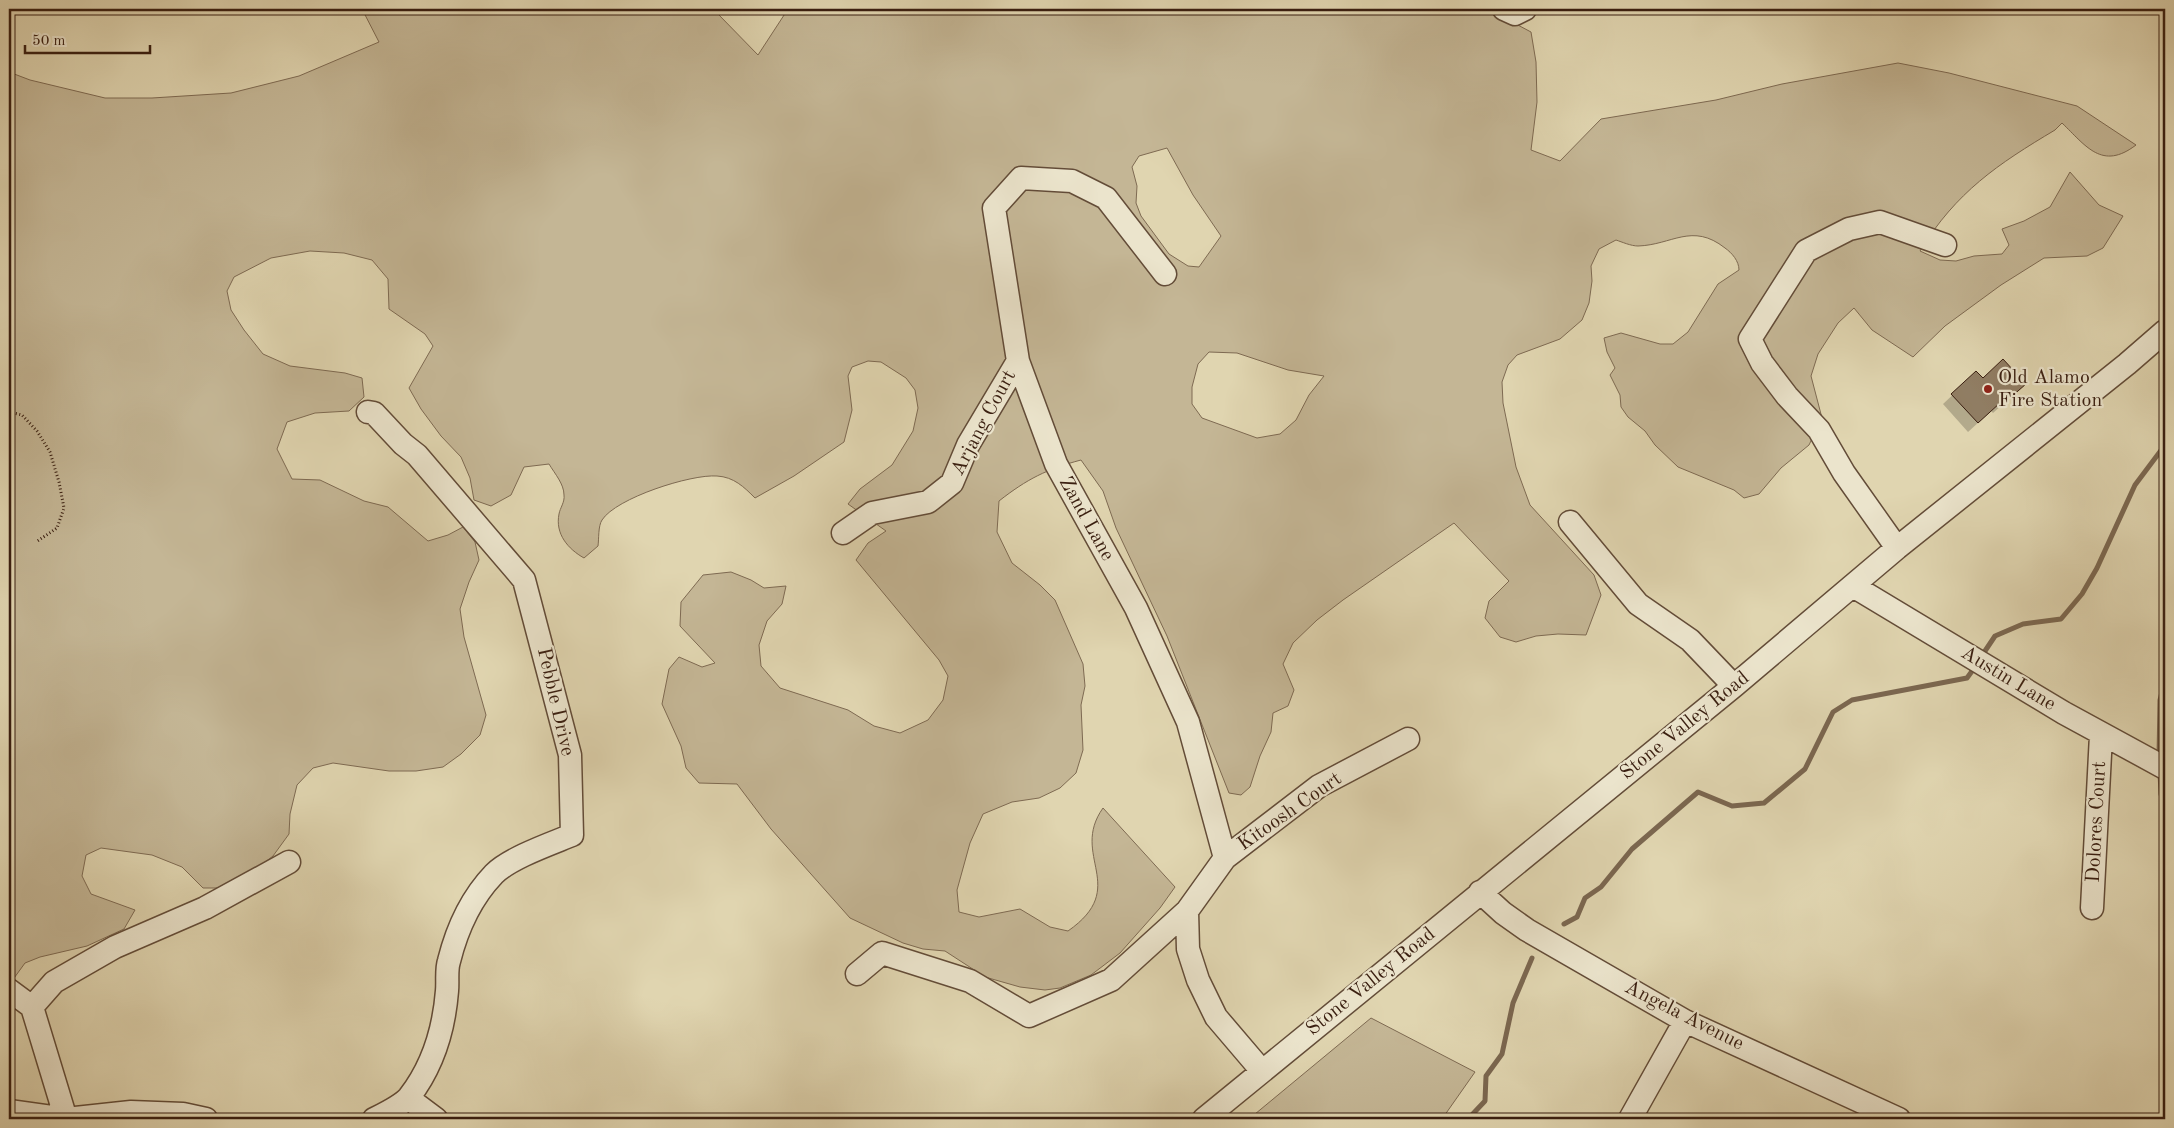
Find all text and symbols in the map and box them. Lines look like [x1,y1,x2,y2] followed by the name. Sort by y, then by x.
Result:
[25,22,150,54] scale bar
[32,34,66,49] text: 50 m
[948,367,1020,479] street label: Arjang Court
[1998,368,2103,411] place label: Old Alamo Fire Station
[1982,383,1994,395] marker: Old Alamo Fire Station
[1055,473,1117,565] street label: Zand Lane
[1957,643,2059,715] street label: Austin Lane
[533,646,577,758] street label: Pebble Drive
[1617,668,1753,784] street label: Stone Valley Road
[2084,761,2110,883] street label: Dolores Court
[1234,769,1346,855] street label: Kitoosh Court
[1303,924,1439,1040] street label: Stone Valley Road
[1621,977,1747,1055] street label: Angela Avenue

